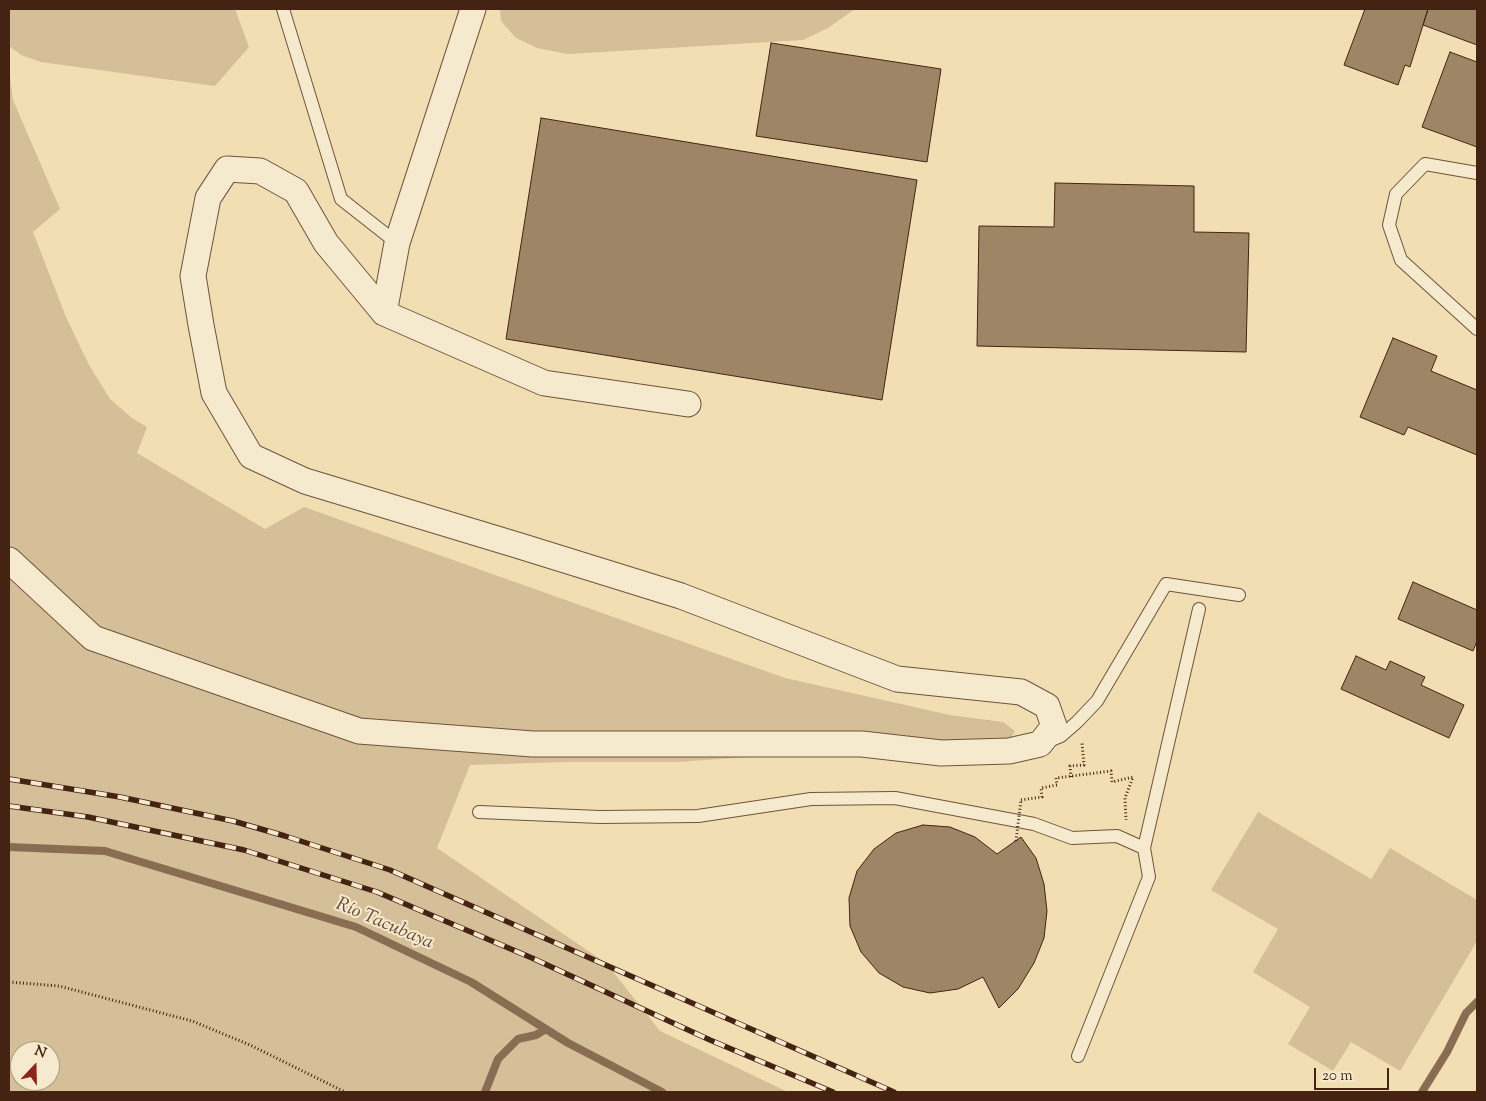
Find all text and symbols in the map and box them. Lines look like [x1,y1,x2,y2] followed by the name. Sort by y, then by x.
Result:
[332,894,436,956] water label: Río Tacubaya
[10,1041,60,1091] north arrow
[31,1042,49,1064] text: N
[1316,1058,1391,1090] scale bar
[1322,1066,1353,1087] text: 20 m

